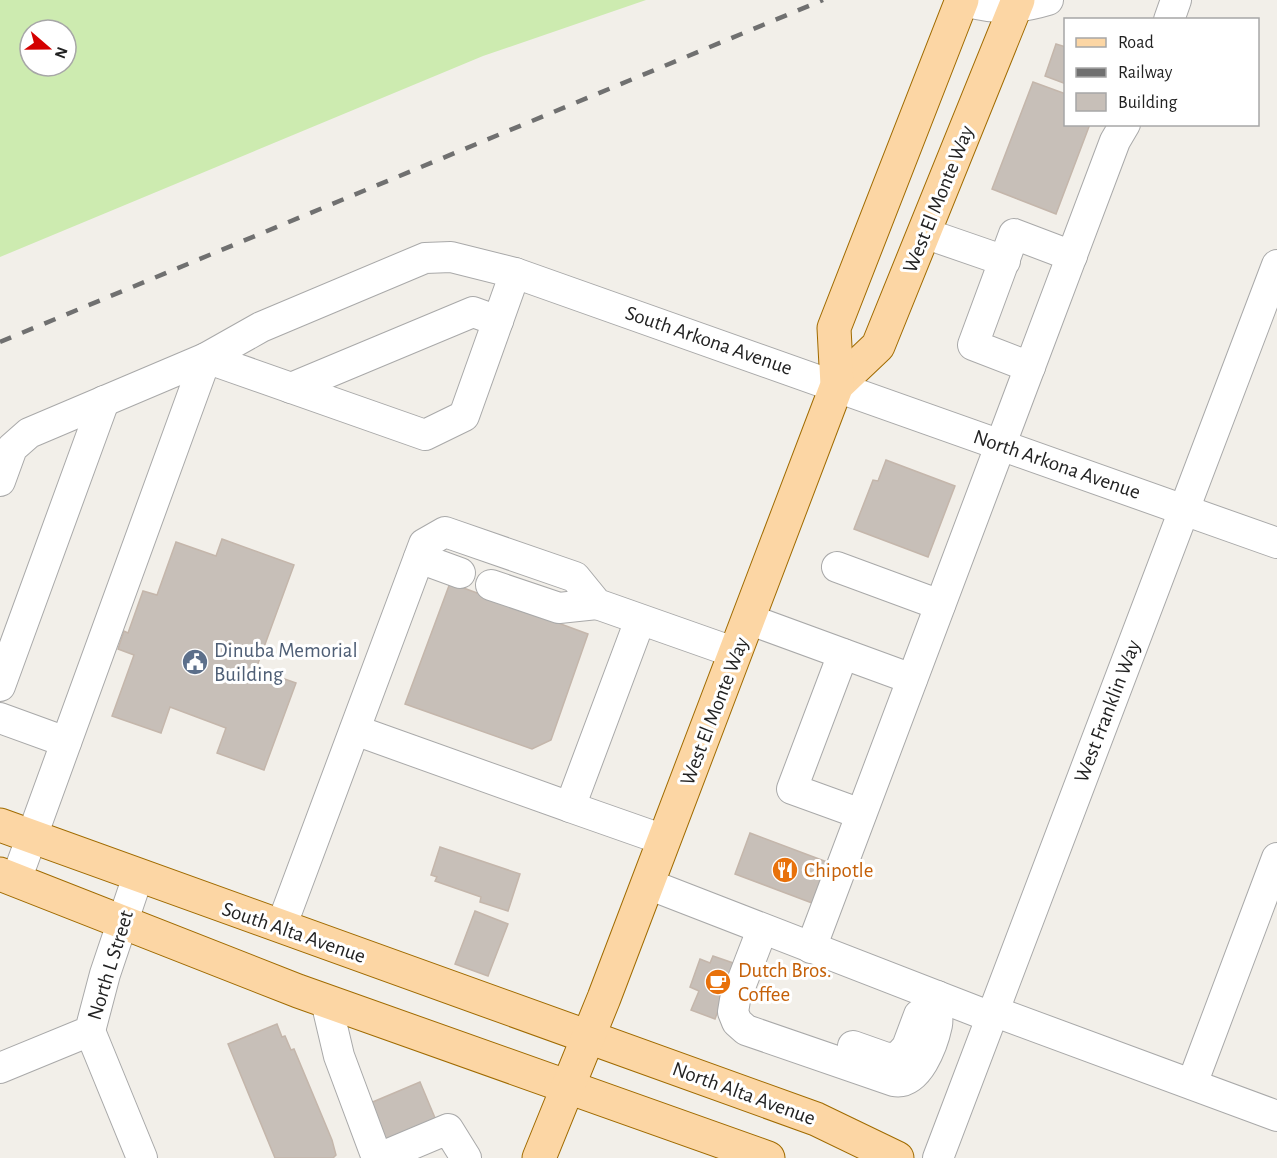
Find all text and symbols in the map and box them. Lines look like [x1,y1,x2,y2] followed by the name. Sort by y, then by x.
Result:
[18,18,78,78] north arrow
[1064,18,1259,126] legend
[1118,34,1154,52] text: Road
[52,45,71,61] text: N
[1118,64,1173,82] text: Railway
[1118,94,1178,112] text: Building
[899,123,978,276] street label: West El Monte Way
[623,302,795,379] street label: South Arkona Avenue
[971,426,1143,503] street label: North Arkona Avenue
[677,634,752,788] street label: West El Monte Way
[1071,637,1144,785] street label: West Franklin Way
[214,640,358,685] place label: Dinuba Memorial Building
[180,647,210,677] public building icon: Dinuba Memorial Building
[770,855,800,885] restaurant icon: Chipotle
[804,860,874,881] place label: Chipotle
[219,898,368,967] street label: South Alta Avenue
[84,908,137,1023] street label: North L Street
[738,960,832,1005] place label: Dutch Bros. Coffee
[703,967,733,997] cafe icon: Dutch Bros. Coffee
[670,1058,818,1129] street label: North Alta Avenue

